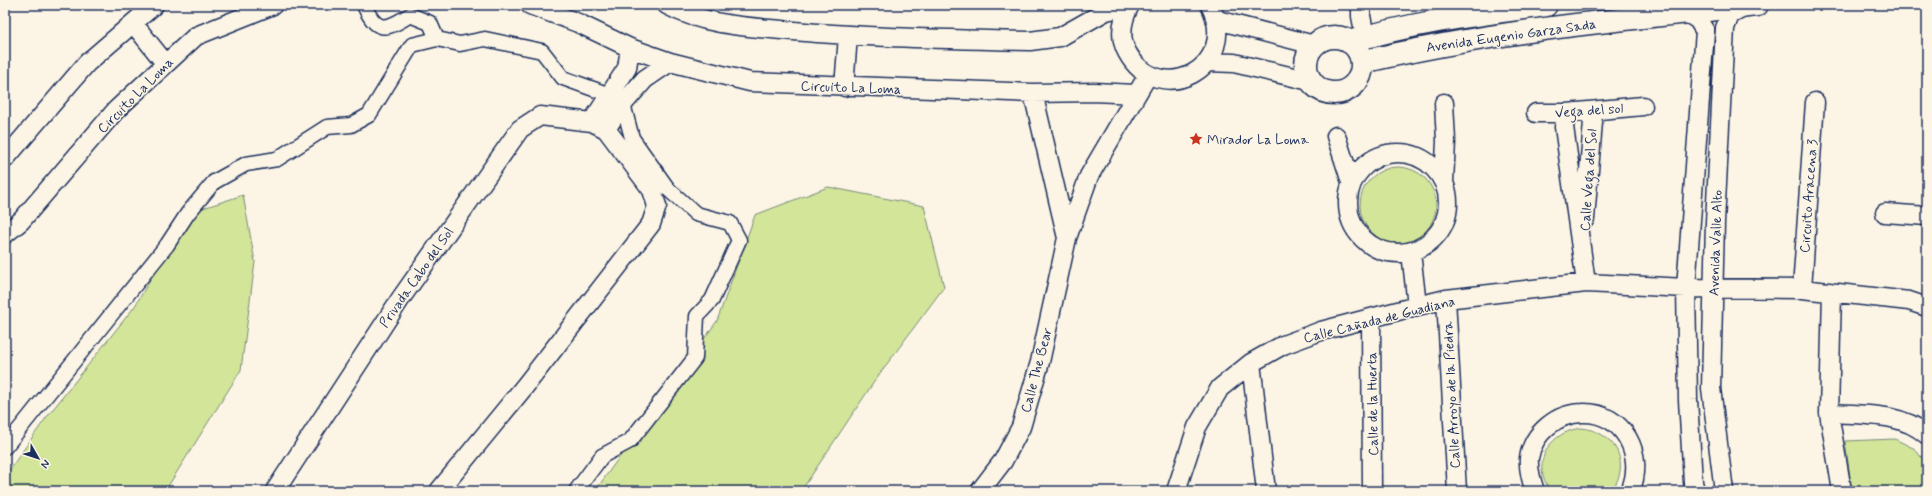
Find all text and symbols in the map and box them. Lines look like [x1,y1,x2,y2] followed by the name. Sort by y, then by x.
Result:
[1425,15,1597,57] street label: Avenida Eugenio Garza Sada
[94,54,178,138] street label: Circuito La Loma
[800,77,902,99] street label: Circuito La Loma
[1554,100,1624,124] street label: Vega del sol
[1576,128,1604,232] street label: Calle Vega del Sol
[1188,131,1204,147] place icon: Mirador La Loma
[1207,131,1310,149] place label: Mirador La Loma
[1796,139,1822,254] street label: Circuito Aracena 3
[1705,189,1727,296] street label: Avenida Valle Alto
[375,224,458,331] street label: Privada Cabo del Sol
[1302,292,1457,348] street label: Calle Cañada de Guadiana
[1439,320,1465,469] street label: Calle Arroyo de la Piedra
[1017,326,1057,415] street label: Calle The Bear
[1363,352,1383,456] street label: Calle de la Huerta
[18,438,58,478] north arrow
[37,456,53,471] text: N

